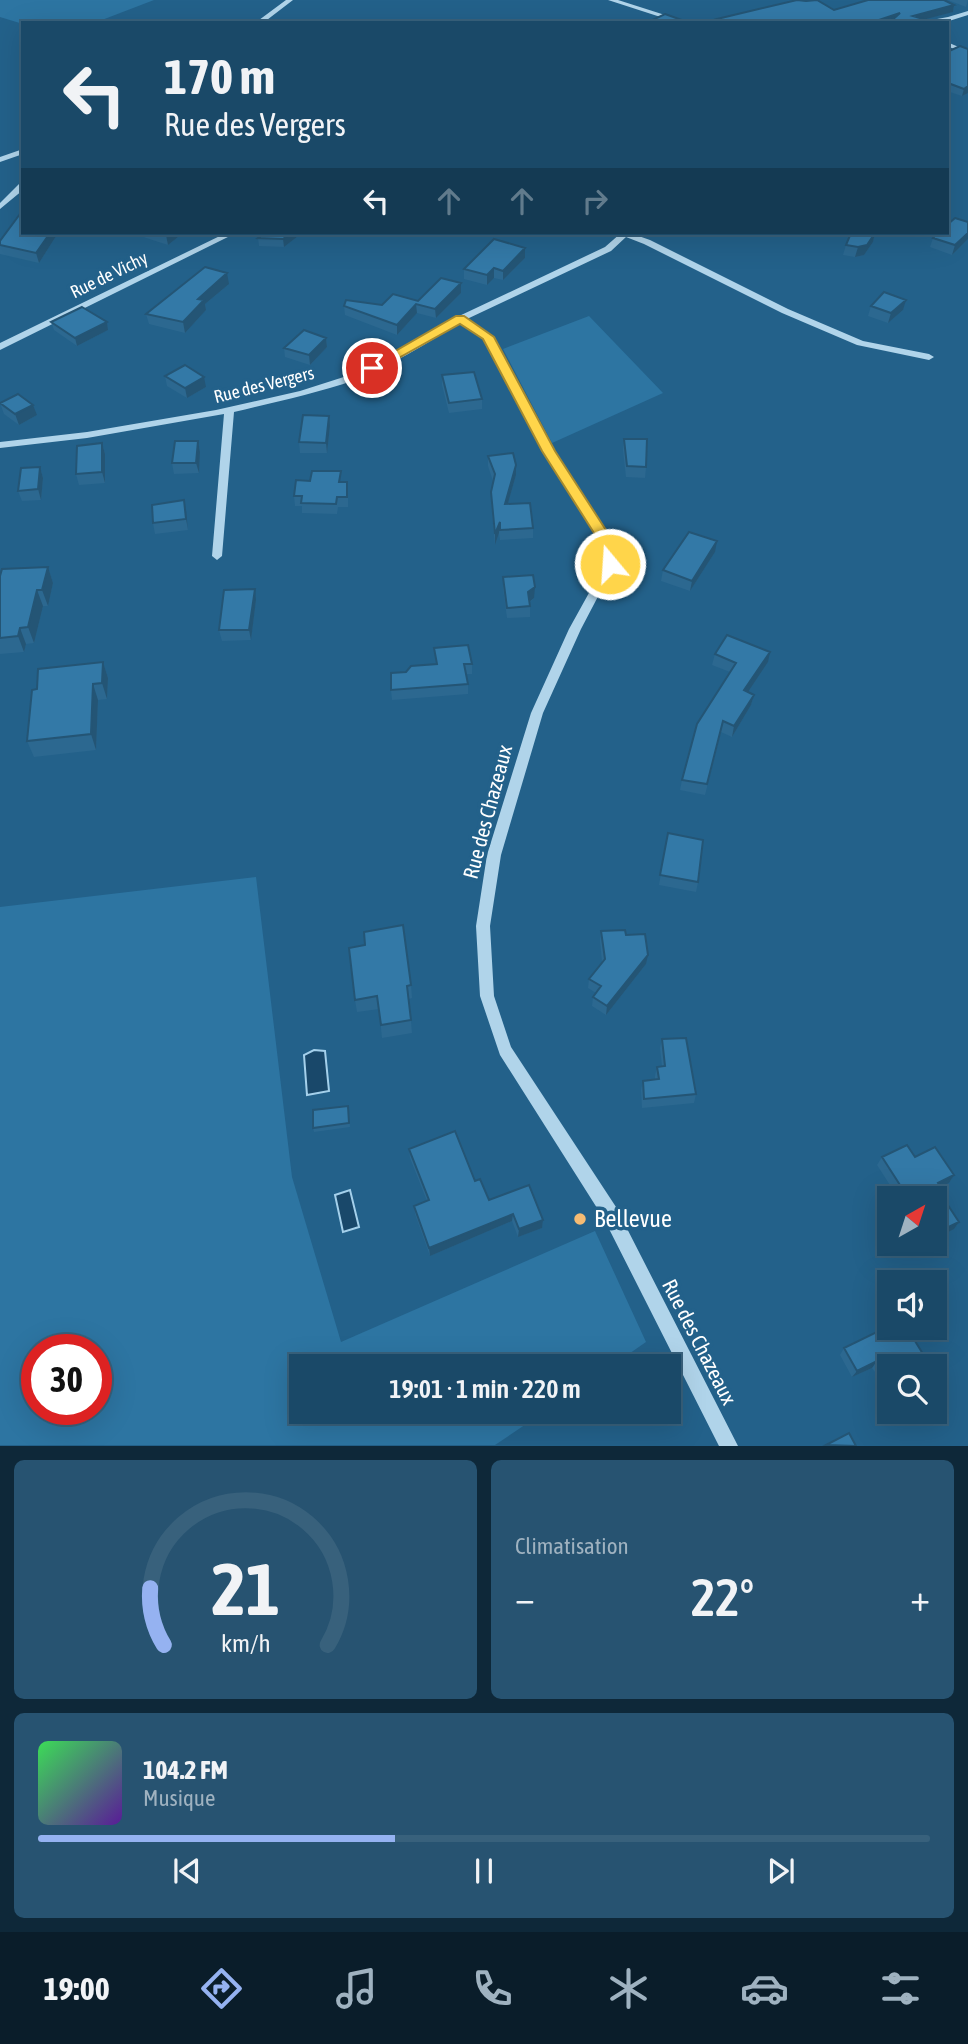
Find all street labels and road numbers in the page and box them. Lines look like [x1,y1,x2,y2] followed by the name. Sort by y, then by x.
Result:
[67,247,151,302] street label: Rue de Vichy
[212,362,316,407] street label: Rue des Vergers
[458,742,517,881] street label: Rue des Chazeaux
[658,1275,742,1409] street label: Rue des Chazeaux

